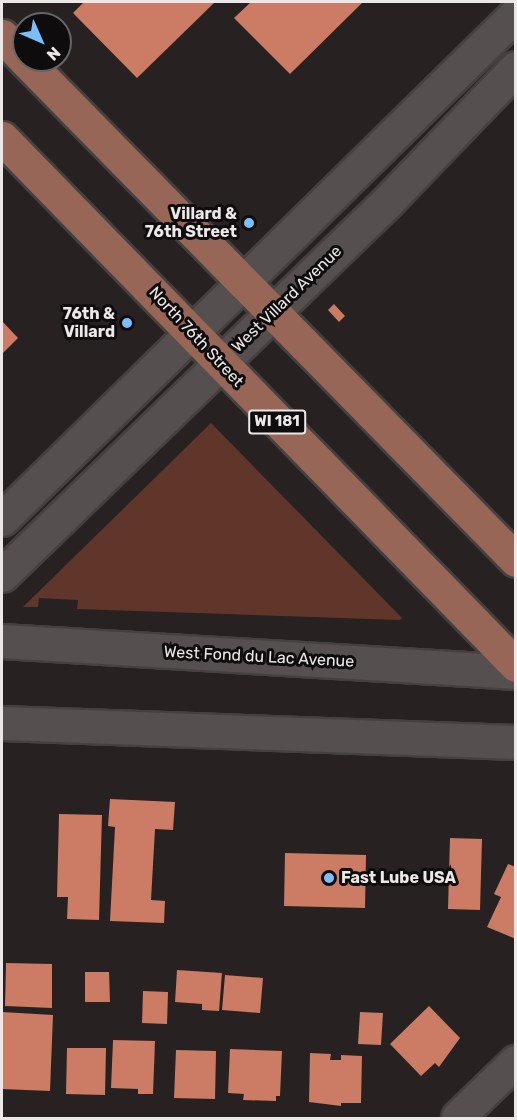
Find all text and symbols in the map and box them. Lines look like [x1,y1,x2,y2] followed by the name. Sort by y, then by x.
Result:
[12,12,72,72] north arrow
[43,43,64,64] text: N
[145,204,237,242] place label: Villard & 76th Street
[242,216,256,230] marker: Villard & 76th Street
[228,241,346,357] street label: West Villard Avenue
[145,283,247,391] street label: North 76th Street
[63,304,115,342] place label: 76th & Villard
[120,316,134,330] marker: 76th & Villard
[247,410,307,434] road number: WI 181
[163,642,355,672] street label: West Fond du Lac Avenue
[341,868,456,888] place label: Fast Lube USA
[322,871,336,885] marker: Fast Lube USA

